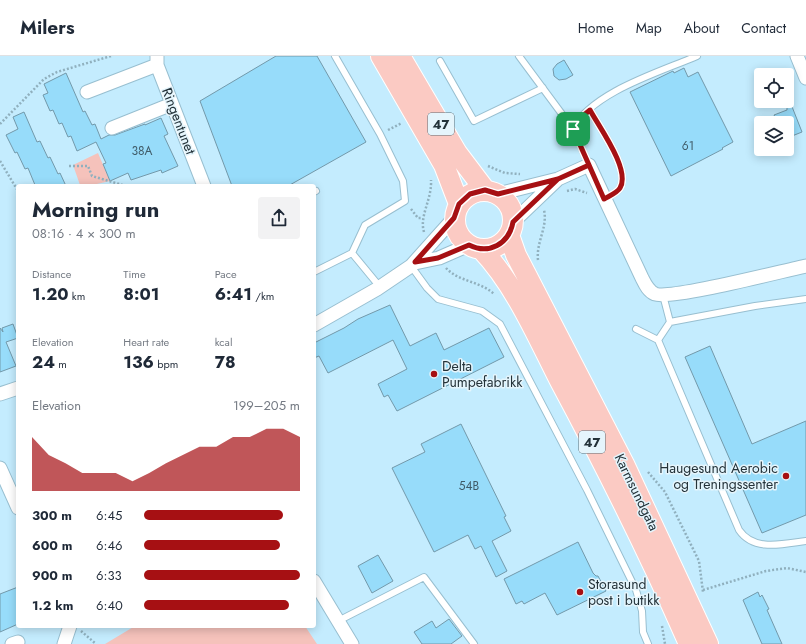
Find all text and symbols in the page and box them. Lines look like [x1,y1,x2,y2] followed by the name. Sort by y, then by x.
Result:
[20,14,75,41] text: Milers
[578,18,614,38] text: Home
[636,18,662,38] text: Map
[684,18,719,38] text: About
[741,18,786,38] text: Contact
[754,68,794,156] map controls
[754,68,794,108] button: locate
[157,85,201,158] street label: Ringentunet
[556,112,590,146] pin
[428,113,454,135] road number: 47
[754,116,794,156] button: layers
[562,118,584,140] icon: arrive
[682,137,694,155] house number: 61
[132,142,152,160] house number: 38A
[32,193,159,225] text: Morning run
[258,197,300,239] button: share
[32,224,136,243] text: 08:16 · 4 × 300 m
[32,266,71,282] text: Distance
[123,266,146,282] text: Time
[215,266,237,282] text: Pace
[32,282,69,306] text: 1.20
[123,282,159,306] text: 8:01
[215,282,252,306] text: 6:41
[69,288,85,304] text: km
[252,288,274,304] text: /km
[32,334,74,350] text: Elevation
[123,334,169,350] text: Heart rate
[215,334,232,350] text: kcal
[32,350,55,374] text: 24
[123,350,154,374] text: 136
[215,350,236,374] text: 78
[55,356,67,372] text: m
[154,356,178,372] text: bpm
[442,356,523,392] place label: Delta Pumpefabrikk
[429,369,439,379] marker: Delta Pumpefabrikk
[32,396,81,415] text: Elevation
[233,396,300,415] text: 199–205 m
[579,431,605,453] road number: 47
[610,450,664,534] street label: Karmsundgata
[659,458,778,494] place label: Haugesund Aerobic og Treningssenter
[781,471,791,481] marker: Haugesund Aerobic og Treningssenter
[459,477,480,495] house number: 54B
[32,506,72,525] text: 300 m
[96,506,122,525] text: 6:45
[32,536,72,555] text: 600 m
[96,536,122,555] text: 6:46
[32,566,72,585] text: 900 m
[96,566,122,585] text: 6:33
[588,574,660,610] place label: Storasund post i butikk
[575,587,585,597] marker: Storasund post i butikk
[32,596,73,615] text: 1.2 km
[96,596,123,615] text: 6:40

